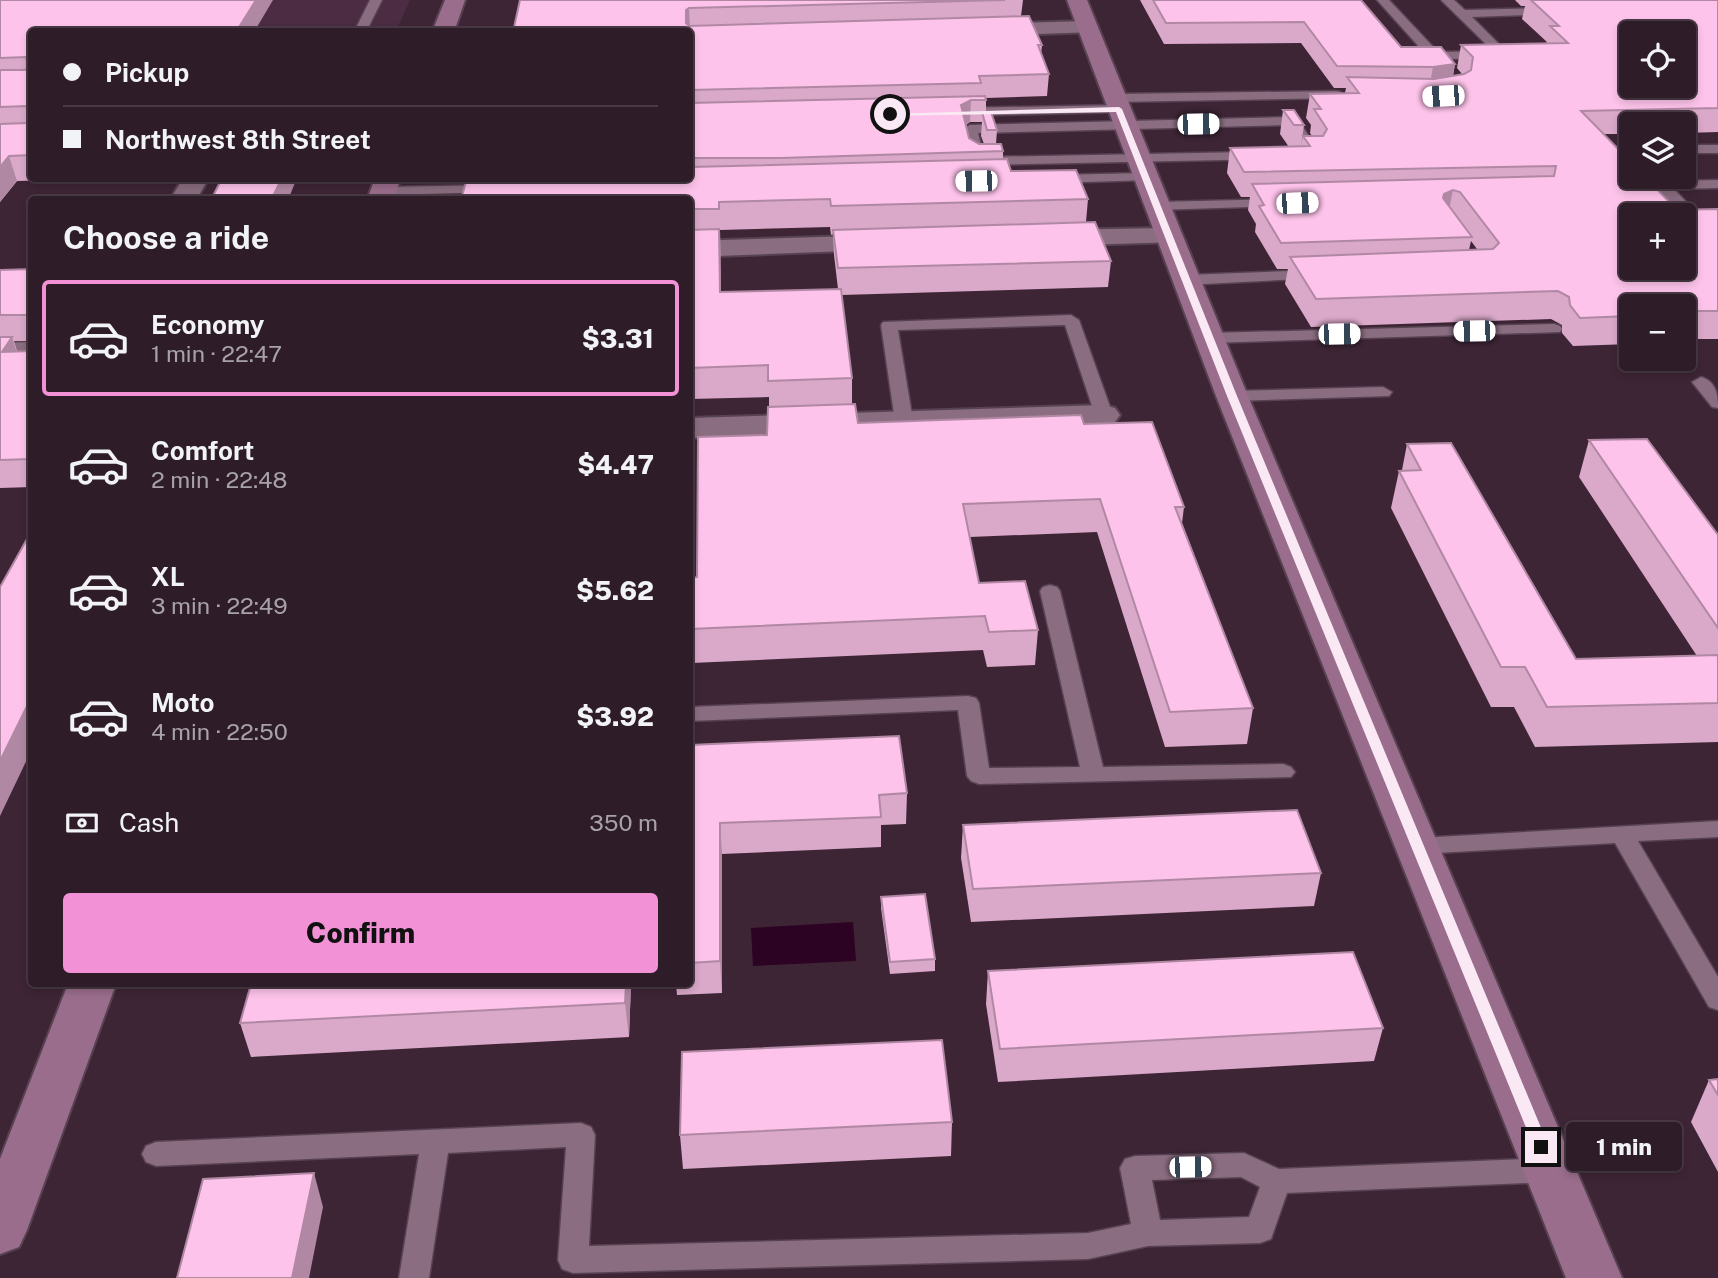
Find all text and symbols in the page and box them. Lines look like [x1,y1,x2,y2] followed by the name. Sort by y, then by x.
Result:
[1619,21,1696,371] map controls
[1619,21,1696,98] button: locate
[105,57,189,88] text: Pickup
[1422,84,1465,108] car
[874,98,906,130] route start
[1619,112,1696,189] button: layers
[1177,113,1220,135] car
[105,124,371,155] text: Northwest 8th Street
[955,170,998,192] car
[1276,192,1319,214] car
[1619,203,1696,280] button: +
[63,219,269,256] text: Choose a ride
[1619,294,1696,371] button: −
[67,307,130,370] icon: car
[151,309,264,340] text: Economy
[1453,320,1496,342] car
[582,323,654,354] text: $3.31
[1318,323,1361,345] car
[151,340,282,367] text: 1 min · 22:47
[67,433,130,496] icon: car
[151,435,254,466] text: Comfort
[577,449,654,480] text: $4.47
[151,466,287,493] text: 2 min · 22:48
[67,559,130,622] icon: car
[151,561,185,592] text: XL
[576,575,654,606] text: $5.62
[151,592,288,619] text: 3 min · 22:49
[67,685,130,748] icon: car
[151,687,214,718] text: Moto
[576,701,654,732] text: $3.92
[151,718,288,745] text: 4 min · 22:50
[63,804,101,842] icon: cash
[119,807,179,838] text: Cash
[589,809,658,836] text: 350 m
[63,893,658,973] button: Confirm
[1566,1122,1681,1172] callout: 1 min
[1525,1131,1557,1163] route end
[1596,1133,1652,1160] text: 1 min
[1169,1156,1212,1178] car

